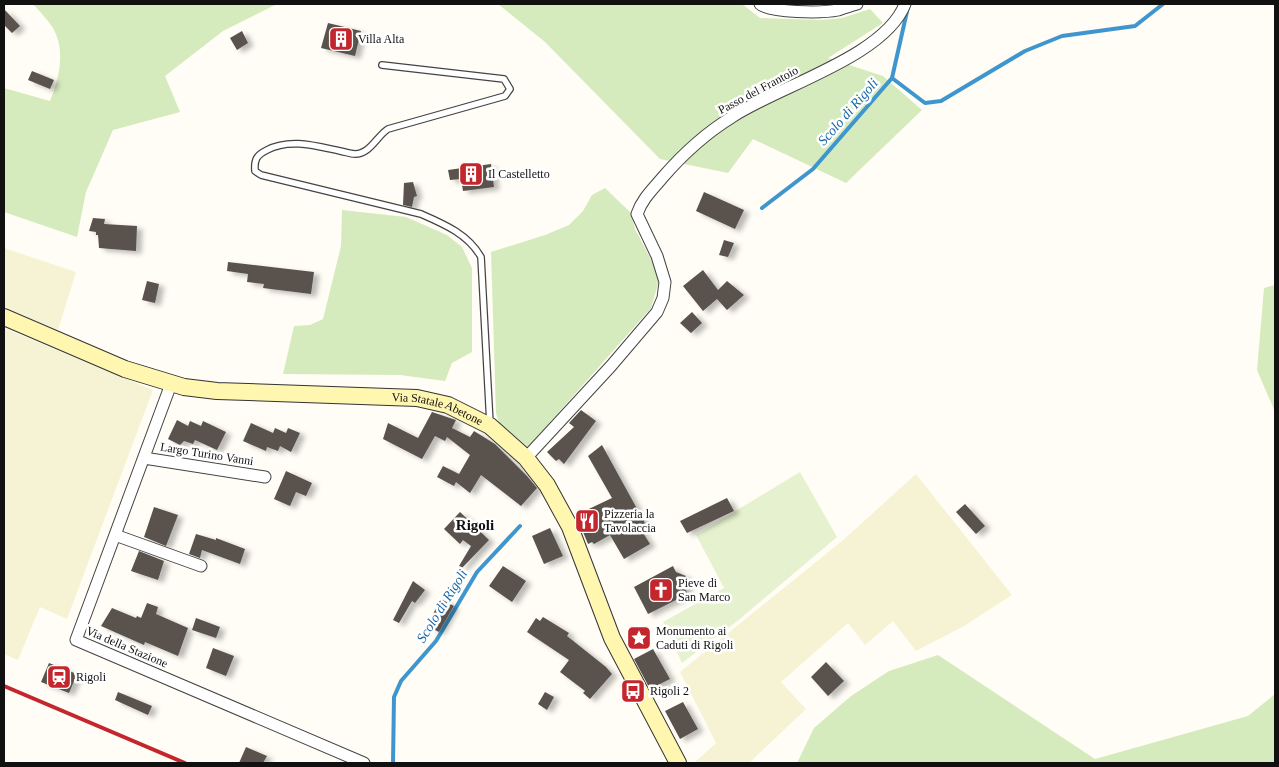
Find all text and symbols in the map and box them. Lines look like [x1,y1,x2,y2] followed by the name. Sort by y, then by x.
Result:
[328,26,354,52] building icon: Villa Alta
[358,32,405,46] place label: Villa Alta
[716,63,800,117] street label: Passo del Frantoio
[815,76,881,148] water label: Scolo di Rigoli
[458,161,484,187] building icon: Il Castelletto
[488,167,550,181] place label: Il Castelletto
[391,390,485,428] street label: Via Statale Abetone
[159,440,255,468] street label: Largo Turino Vanni
[604,507,656,535] place label: Pizzeria la Tavolaccia
[574,508,600,534] restaurant icon: Pizzeria la Tavolaccia
[456,517,494,533] district label: Rigoli
[414,567,470,645] water label: Scolo di Rigoli
[678,576,730,604] place label: Pieve di San Marco
[648,577,674,603] church icon: Pieve di San Marco
[84,624,170,670] street label: Via della Stazione
[656,624,734,652] place label: Monumento ai Caduti di Rigoli
[626,625,652,651] place icon: Monumento ai Caduti di Rigoli
[46,664,72,690] station icon: Rigoli
[76,670,107,684] place label: Rigoli
[620,678,646,704] bus stop icon: Rigoli 2
[650,684,689,698] place label: Rigoli 2

